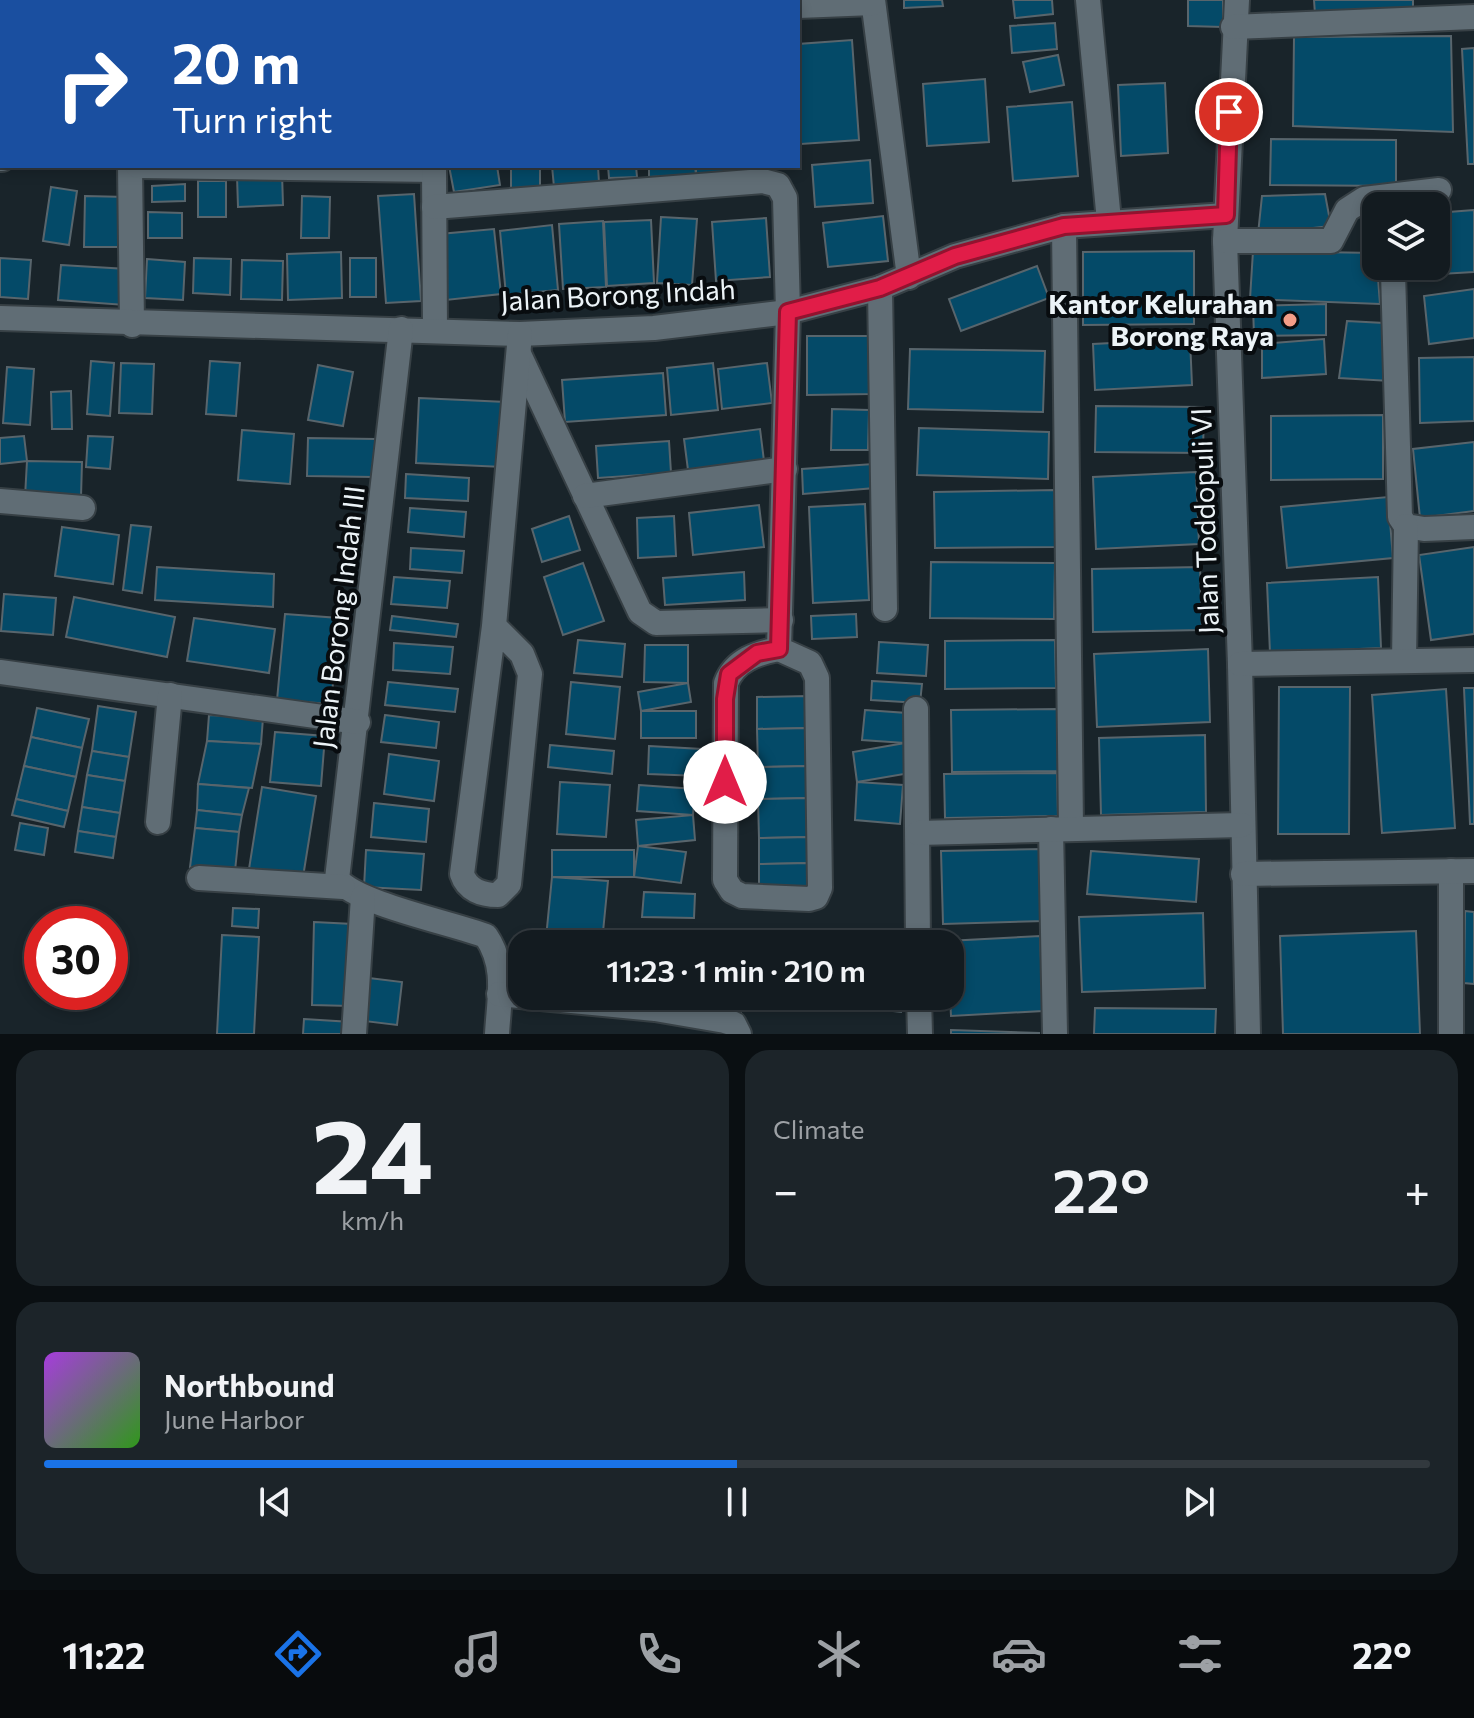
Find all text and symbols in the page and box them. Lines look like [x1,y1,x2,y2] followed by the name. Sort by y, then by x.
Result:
[172,27,300,96] text: 20 m
[40,32,144,136] icon: right
[1195,78,1263,146] pin
[1207,90,1251,134] icon: arrive
[172,96,333,140] text: Turn right
[1362,192,1450,280] map controls
[1362,192,1450,280] button: layers
[499,271,736,317] street label: Jalan Borong Indah
[1048,286,1274,352] place label: Kantor Kelurahan Borong Raya
[1281,311,1299,329] marker: Kantor Kelurahan Borong Raya
[1183,407,1225,635] street label: Jalan Toddopuli VI
[305,484,371,750] street label: Jalan Borong Indah III
[683,740,767,824] position arrow
[24,906,128,1010] speed limit sign: 30
[606,951,866,988] text: 11:23 · 1 min · 210 m
[312,1088,433,1215] text: 24
[773,1113,865,1144] text: Climate
[1052,1152,1150,1225] text: 22°
[773,1162,798,1216] text: −
[1404,1162,1430,1216] text: +
[341,1204,404,1235] text: km/h
[164,1366,335,1403] text: Northbound
[164,1403,304,1434] text: June Harbor
[253,1480,297,1524] icon: previous
[715,1480,759,1524] icon: pause
[1177,1480,1221,1524] icon: next
[270,1626,326,1682] icon: directions
[450,1626,506,1682] icon: music
[631,1626,687,1682] icon: phone
[811,1626,867,1682] icon: climate
[991,1626,1047,1682] icon: car
[1172,1626,1228,1682] icon: filters
[62,1632,145,1676] text: 11:22
[1352,1632,1412,1676] text: 22°

